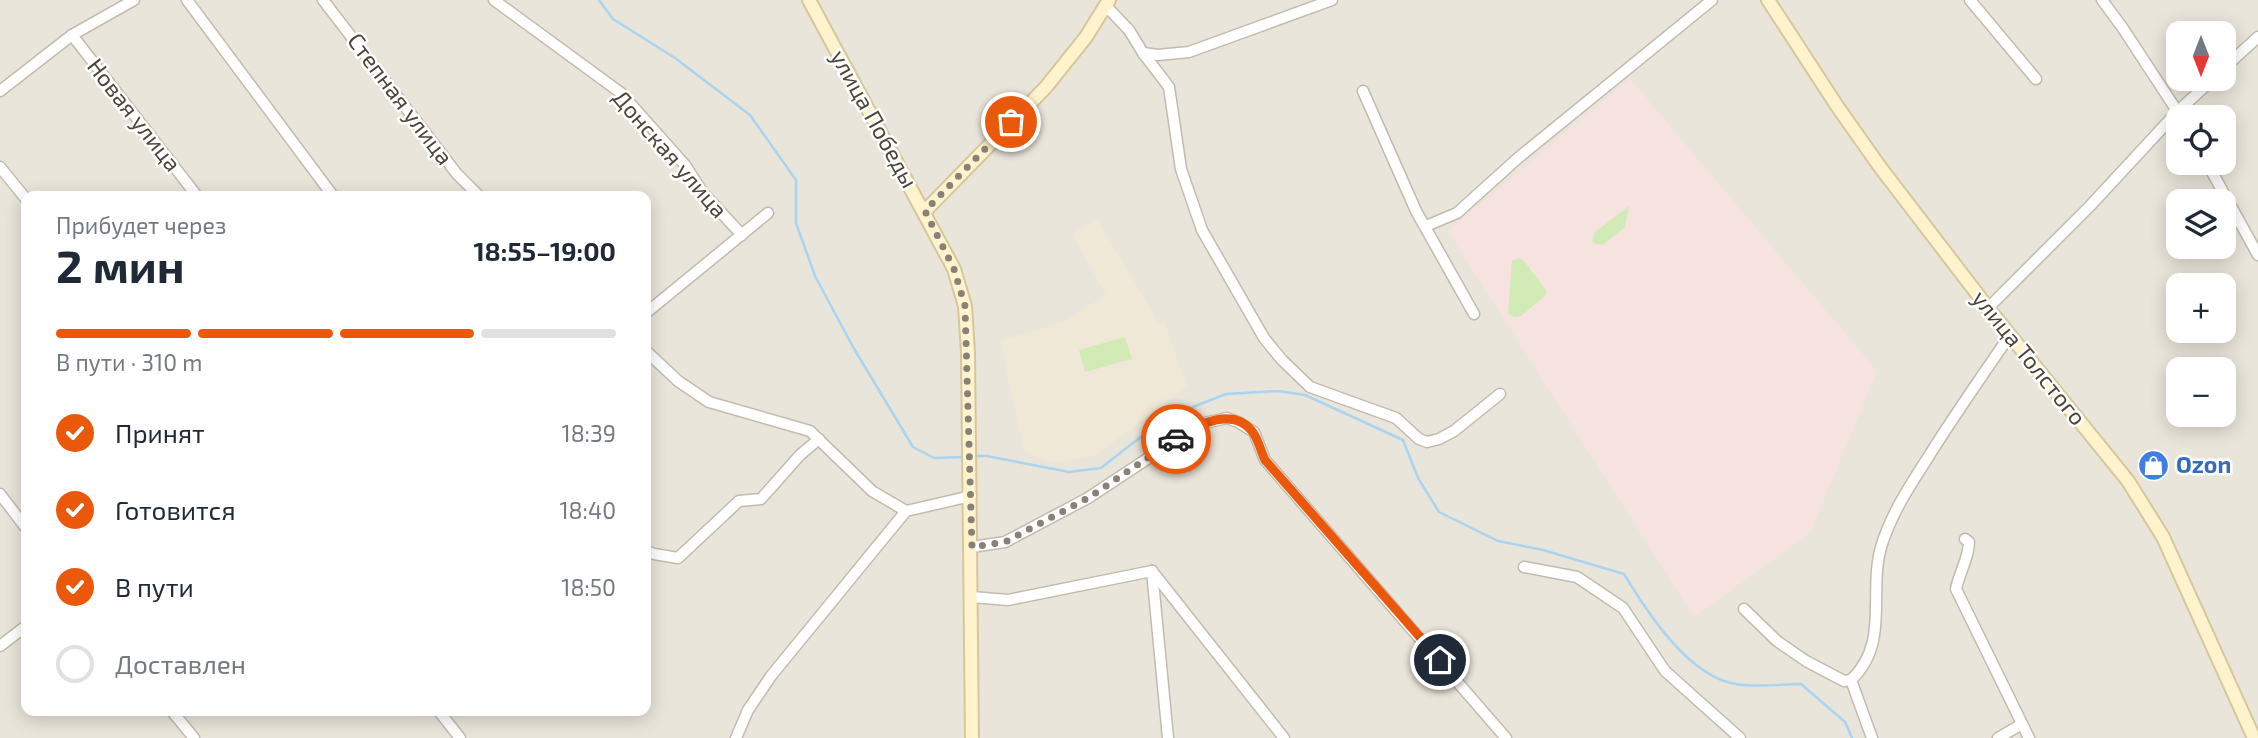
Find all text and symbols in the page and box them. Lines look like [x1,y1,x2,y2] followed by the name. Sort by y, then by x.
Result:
[2166,21,2236,91] north arrow
[2166,21,2236,427] map controls
[341,27,459,170] street label: Степная улица
[825,45,924,193] street label: улица Победы
[81,52,188,177] street label: Новая улица
[607,84,734,224] street label: Донская улица
[981,92,1041,152] pin
[992,103,1030,141] icon: bag
[2166,105,2236,175] button: locate
[2166,189,2236,259] button: layers
[56,211,226,239] text: Прибудет через
[473,235,616,266] text: 18:55–19:00
[56,237,185,292] text: 2 мин
[2166,273,2236,343] button: +
[1966,284,2093,431] street label: улица Толстого
[56,348,202,376] text: В пути · 310 m
[2166,357,2236,427] button: −
[1141,404,1211,474] courier
[56,414,94,452] icon: check
[115,417,205,448] text: Принят
[562,419,616,447] text: 18:39
[1157,420,1195,458] icon: car
[2136,448,2170,482] shop icon: Ozon
[2176,450,2231,478] place label: Ozon
[56,491,94,529] icon: check
[115,494,236,525] text: Готовится
[559,496,616,524] text: 18:40
[56,568,94,606] icon: check
[115,571,194,602] text: В пути
[561,573,616,601] text: 18:50
[1410,630,1470,690] pin
[1421,641,1459,679] icon: home
[115,648,246,679] text: Доставлен

